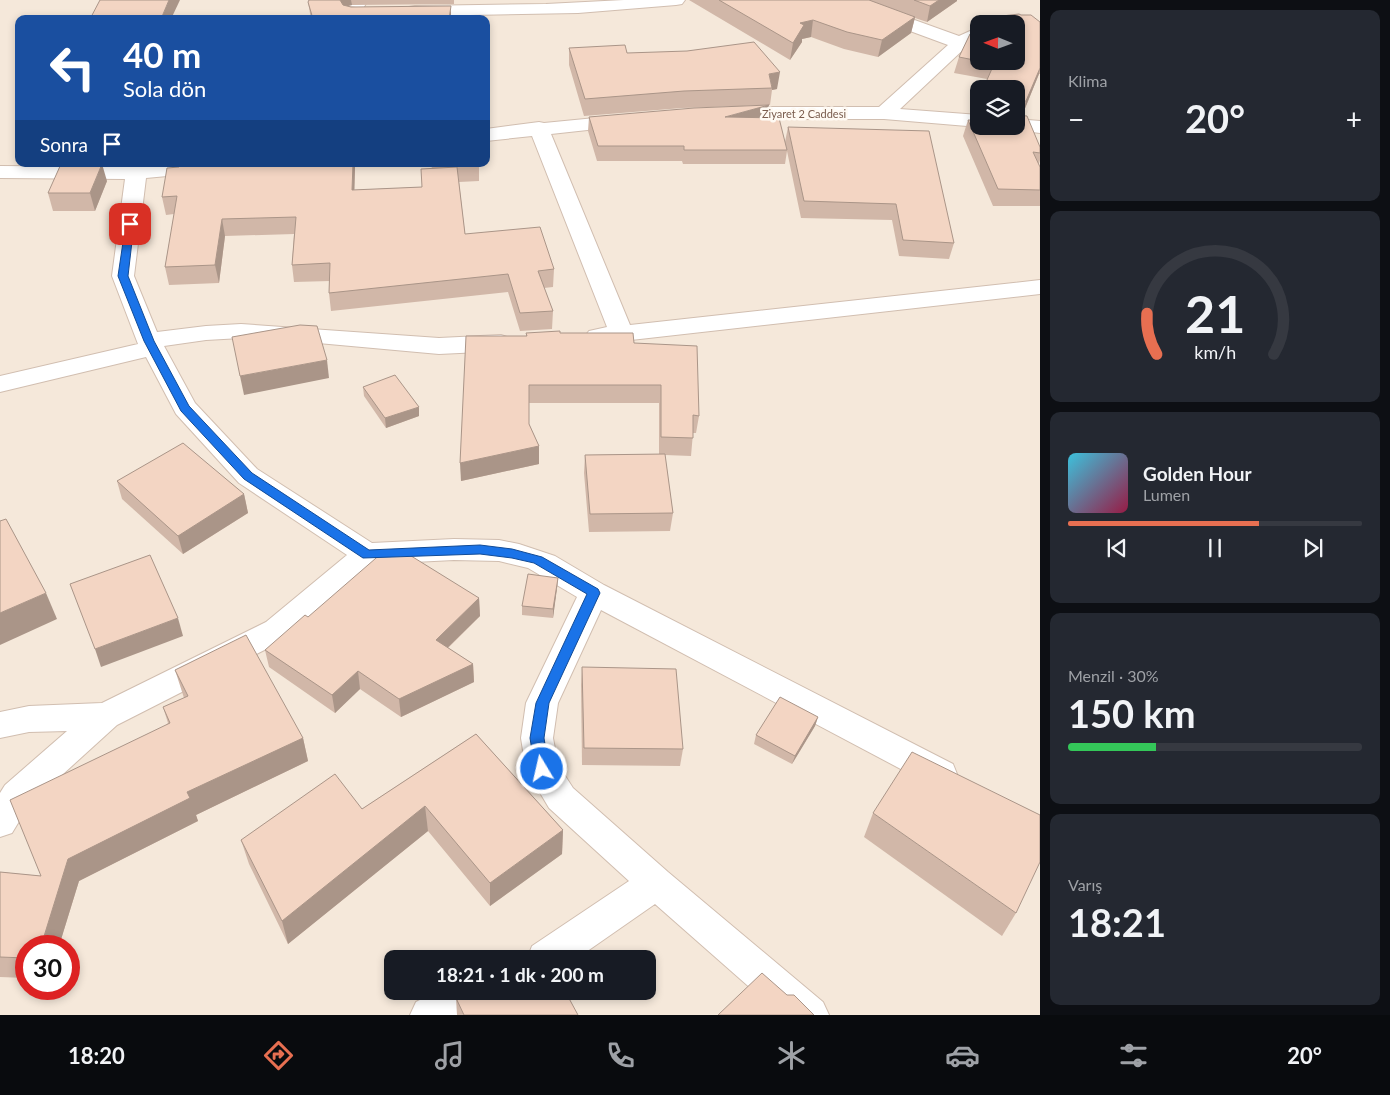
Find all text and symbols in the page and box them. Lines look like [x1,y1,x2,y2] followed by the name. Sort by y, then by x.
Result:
[970,15,1025,70] north arrow
[970,15,1025,135] map controls
[123,33,201,75] text: 40 m
[40,35,105,100] icon: left
[1068,71,1107,90] text: Klima
[123,75,206,102] text: Sola dön
[970,80,1025,135] button: layers
[1185,95,1245,141] text: 20°
[1068,102,1084,136] text: −
[1346,102,1362,136] text: +
[762,107,846,120] street label: Ziyaret 2 Caddesi
[98,130,126,158] icon: arrive
[40,133,88,156] text: Sonra
[109,203,151,245] pin
[116,210,144,238] icon: arrive
[1185,282,1245,344] text: 21
[1194,341,1236,363] text: km/h
[1143,462,1252,485] text: Golden Hour
[1143,485,1190,504] text: Lumen
[1103,534,1131,562] icon: previous
[1201,534,1229,562] icon: pause
[1299,534,1327,562] icon: next
[1068,666,1159,685] text: Menzil · 30%
[1068,690,1196,736] text: 150 km
[515,742,567,794] position arrow
[1068,875,1102,894] text: Varış
[1068,899,1166,945] text: 18:21
[15,935,80,1000] speed limit sign: 30
[436,963,604,986] text: 18:21 · 1 dk · 200 m
[261,1038,296,1073] icon: directions
[432,1038,467,1073] icon: music
[603,1038,638,1073] icon: phone
[774,1038,809,1073] icon: climate
[945,1038,980,1073] icon: car
[1116,1038,1151,1073] icon: filters
[68,1042,125,1069] text: 18:20
[1287,1042,1322,1069] text: 20°

